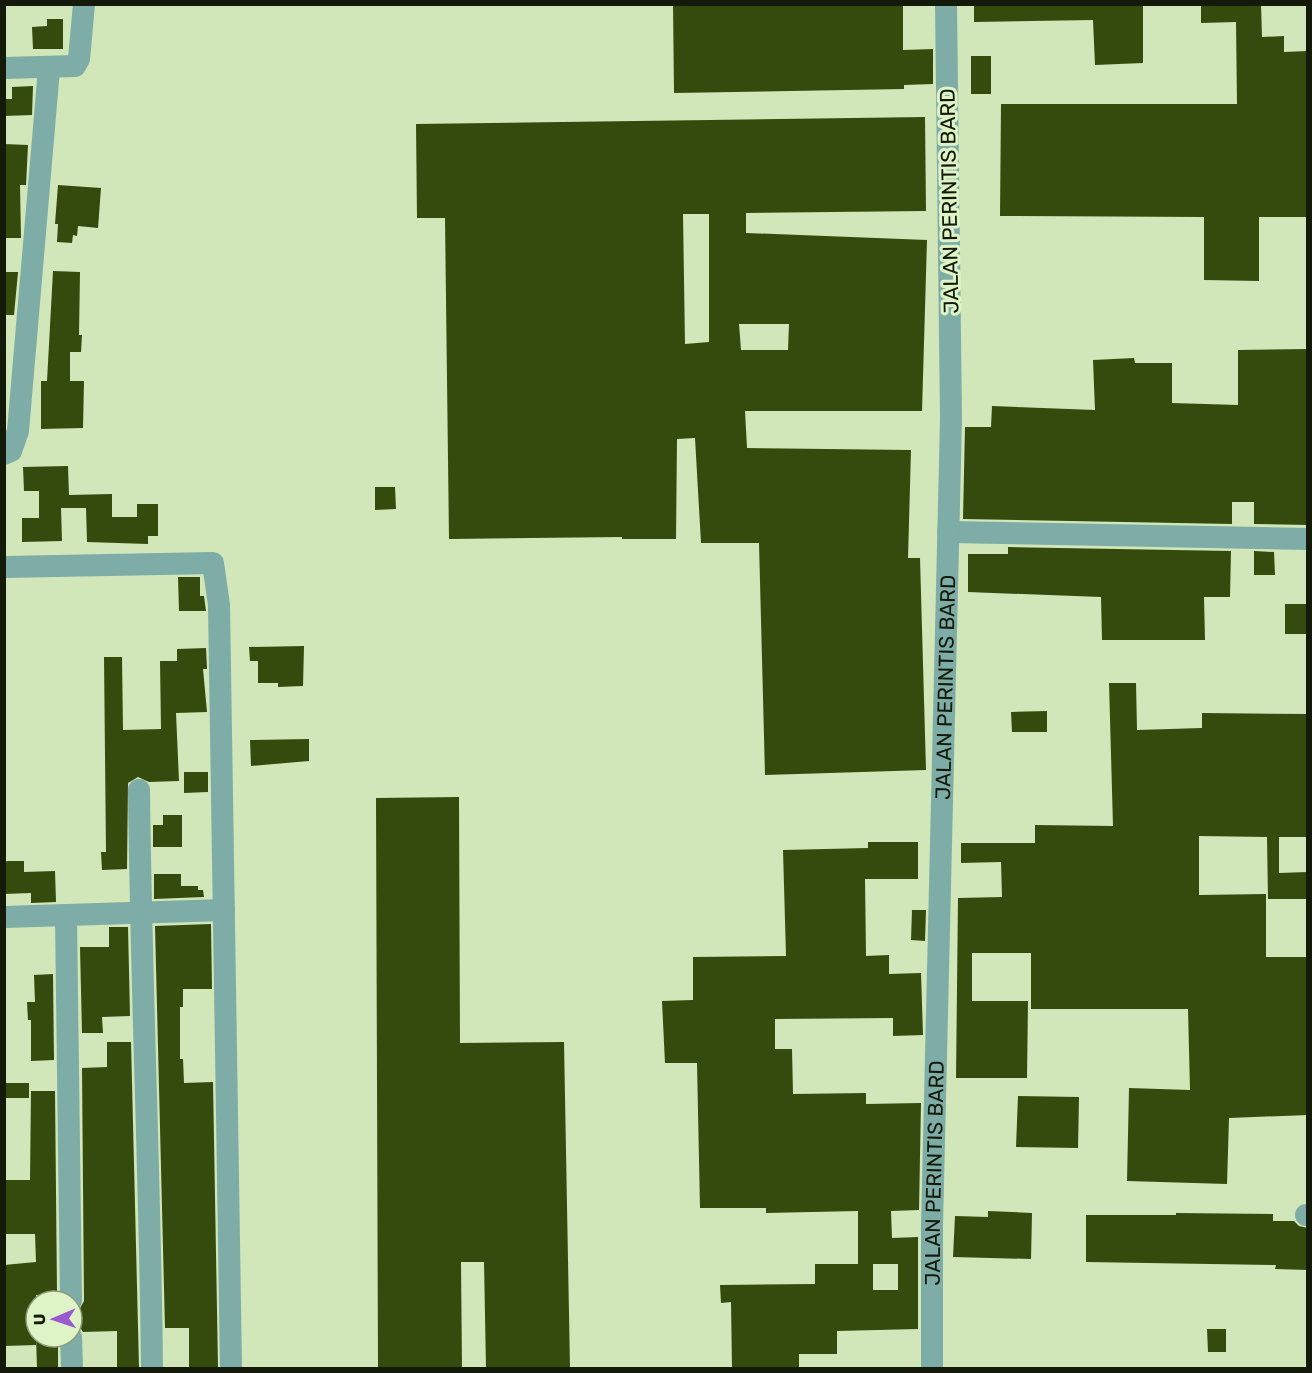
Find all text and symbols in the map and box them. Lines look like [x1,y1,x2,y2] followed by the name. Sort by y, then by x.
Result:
[935,88,963,314] street label: JALAN PERINTIS BARD
[930,574,960,800] street label: JALAN PERINTIS BARD
[919,1060,948,1286] street label: JALAN PERINTIS BARD
[24,1289,84,1349] north arrow
[30,1313,49,1326] text: U

